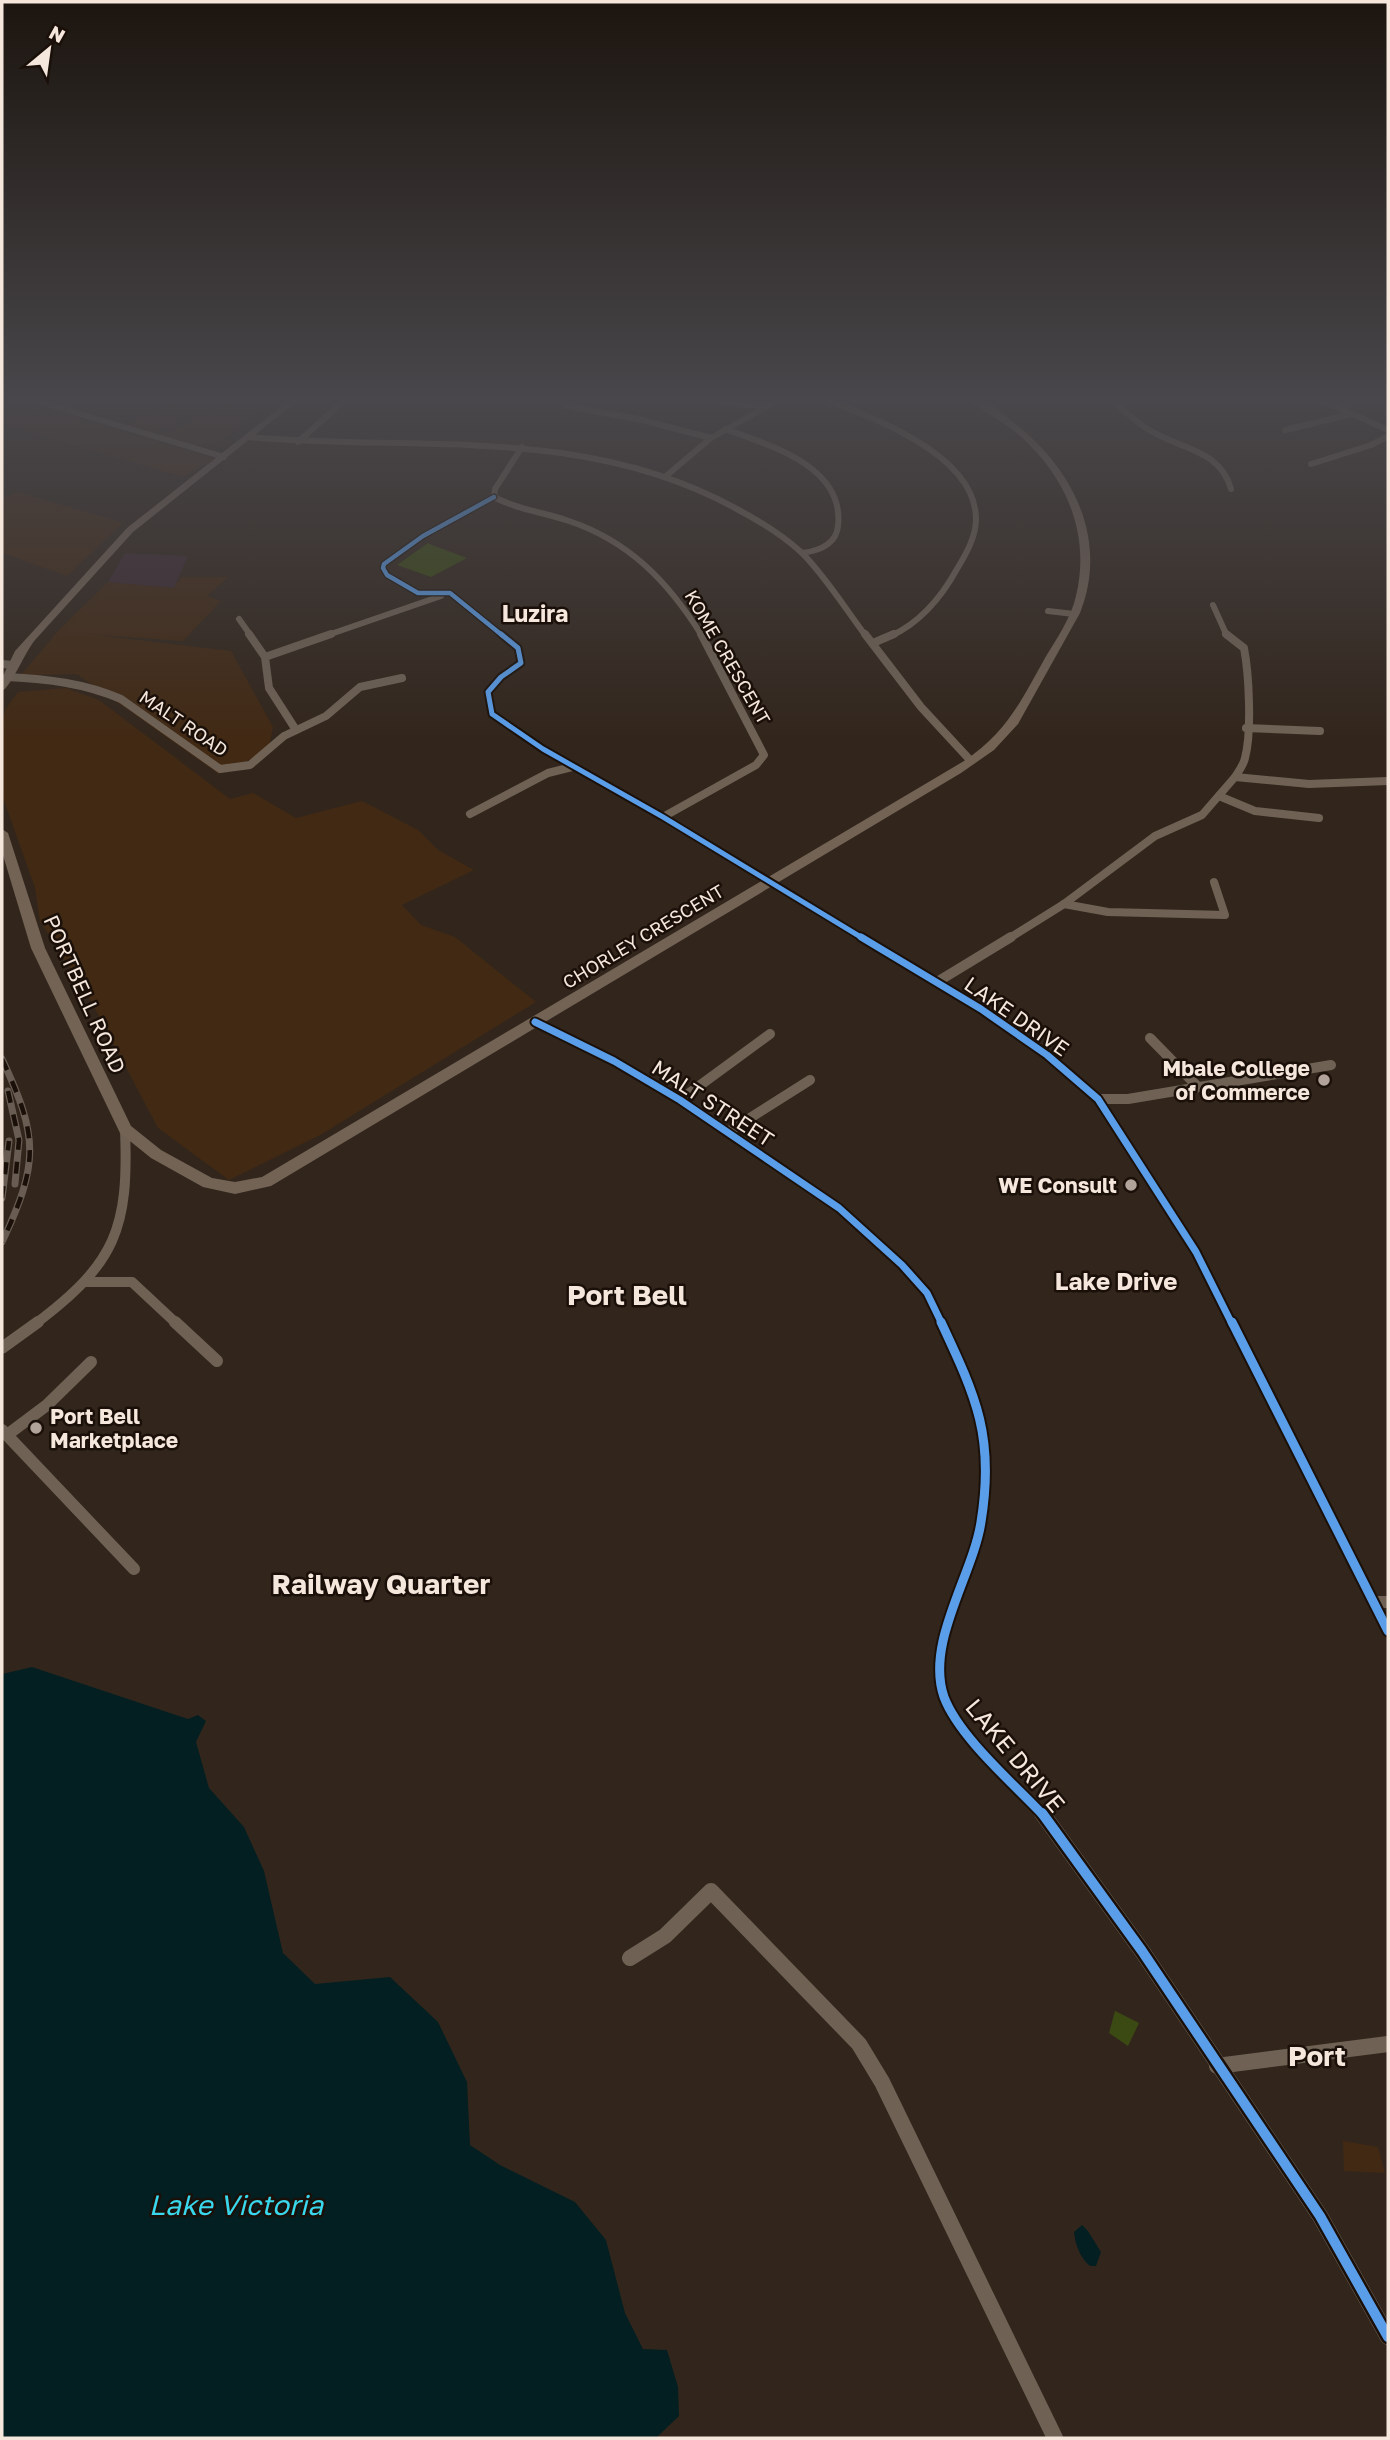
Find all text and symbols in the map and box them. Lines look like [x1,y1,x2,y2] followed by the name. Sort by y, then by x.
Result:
[14,14,84,84] north arrow
[46,20,69,47] text: N
[681,586,775,728] street label: KOME CRESCENT
[502,599,568,627] district label: Luzira
[136,685,232,761] street label: MALT ROAD
[558,879,728,993] street label: CHORLEY CRESCENT
[38,911,132,1077] street label: PORTBELL ROAD
[960,970,1074,1062] street label: LAKE DRIVE
[647,1054,779,1152] street label: MALT STREET
[1162,1055,1310,1105] place label: Mbale College of Commerce
[1316,1072,1332,1088] marker: Mbale College of Commerce
[998,1172,1117,1198] place label: WE Consult
[1123,1177,1139,1193] marker: WE Consult
[1055,1266,1177,1295] district label: Lake Drive
[567,1278,687,1311] district label: Port Bell
[50,1403,178,1453] place label: Port Bell Marketplace
[28,1420,44,1436] marker: Port Bell Marketplace
[272,1567,490,1600] district label: Railway Quarter
[960,1692,1072,1818] street label: LAKE DRIVE
[1288,2039,1346,2072] district label: Port
[149,2188,324,2221] water label: Lake Victoria

